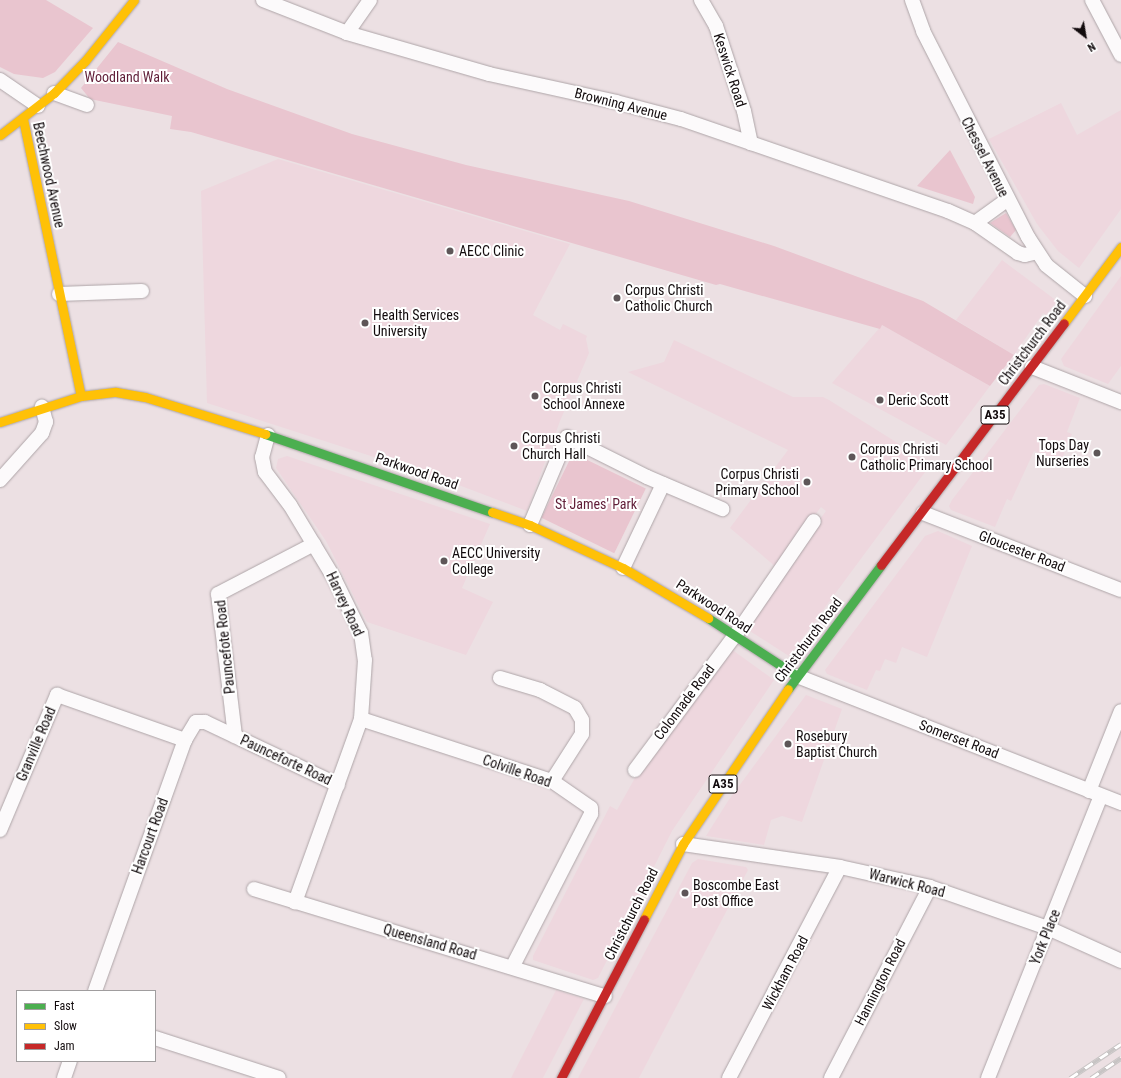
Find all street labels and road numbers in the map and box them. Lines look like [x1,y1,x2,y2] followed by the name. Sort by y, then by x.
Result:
[710,31,750,109] street label: Keswick Road
[573,84,669,124] street label: Browning Avenue
[958,114,1012,200] street label: Chessel Avenue
[30,121,68,229] street label: Beechwood Avenue
[995,297,1069,389] street label: Christchurch Road
[980,404,1010,426] road number: A35
[373,449,461,493] street label: Parkwood Road
[977,527,1067,575] street label: Gloucester Road
[323,569,367,639] street label: Harvey Road
[673,575,755,637] street label: Parkwood Road
[771,594,845,686] street label: Christchurch Road
[212,599,238,695] street label: Pauncefote Road
[650,661,718,743] street label: Colonnade Road
[13,704,59,784] street label: Granville Road
[917,716,1001,762] street label: Somerset Road
[238,731,334,789] street label: Paunceforte Road
[480,751,554,791] street label: Colville Road
[708,773,738,795] road number: A35
[128,796,172,876] street label: Harcourt Road
[601,865,661,963] street label: Christchurch Road
[867,865,947,901] street label: Warwick Road
[1026,907,1064,967] street label: York Place
[381,921,479,963] street label: Queensland Road
[758,933,812,1013] street label: Wickham Road
[851,936,909,1028] street label: Hannington Road

